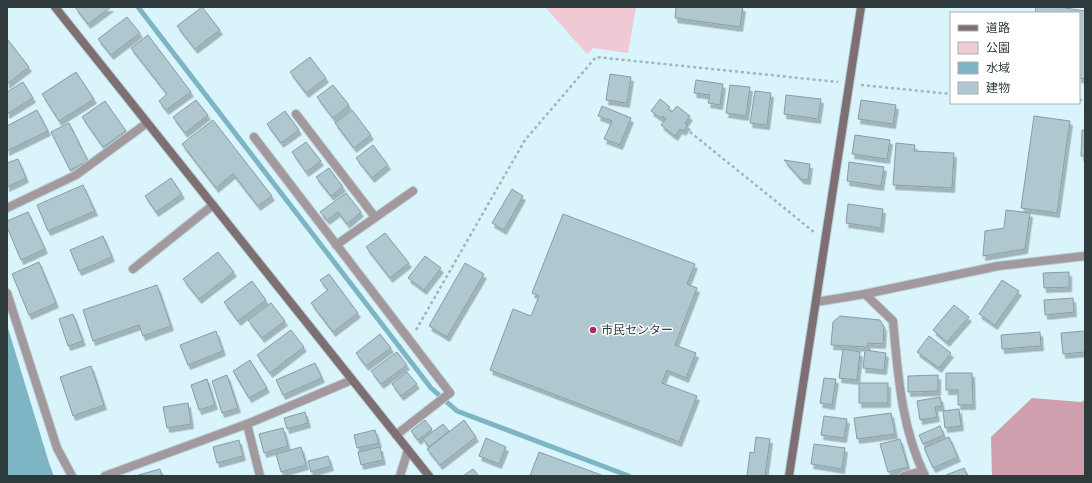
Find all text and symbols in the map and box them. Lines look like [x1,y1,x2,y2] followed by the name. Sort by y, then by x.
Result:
[950,12,1080,104] legend
[986,20,1010,36] text: 道路
[986,40,1010,56] text: 公園
[986,60,1010,76] text: 水域
[986,80,1010,96] text: 建物
[601,322,673,338] place label: 市民センター
[588,325,598,335] marker: 市民センター

